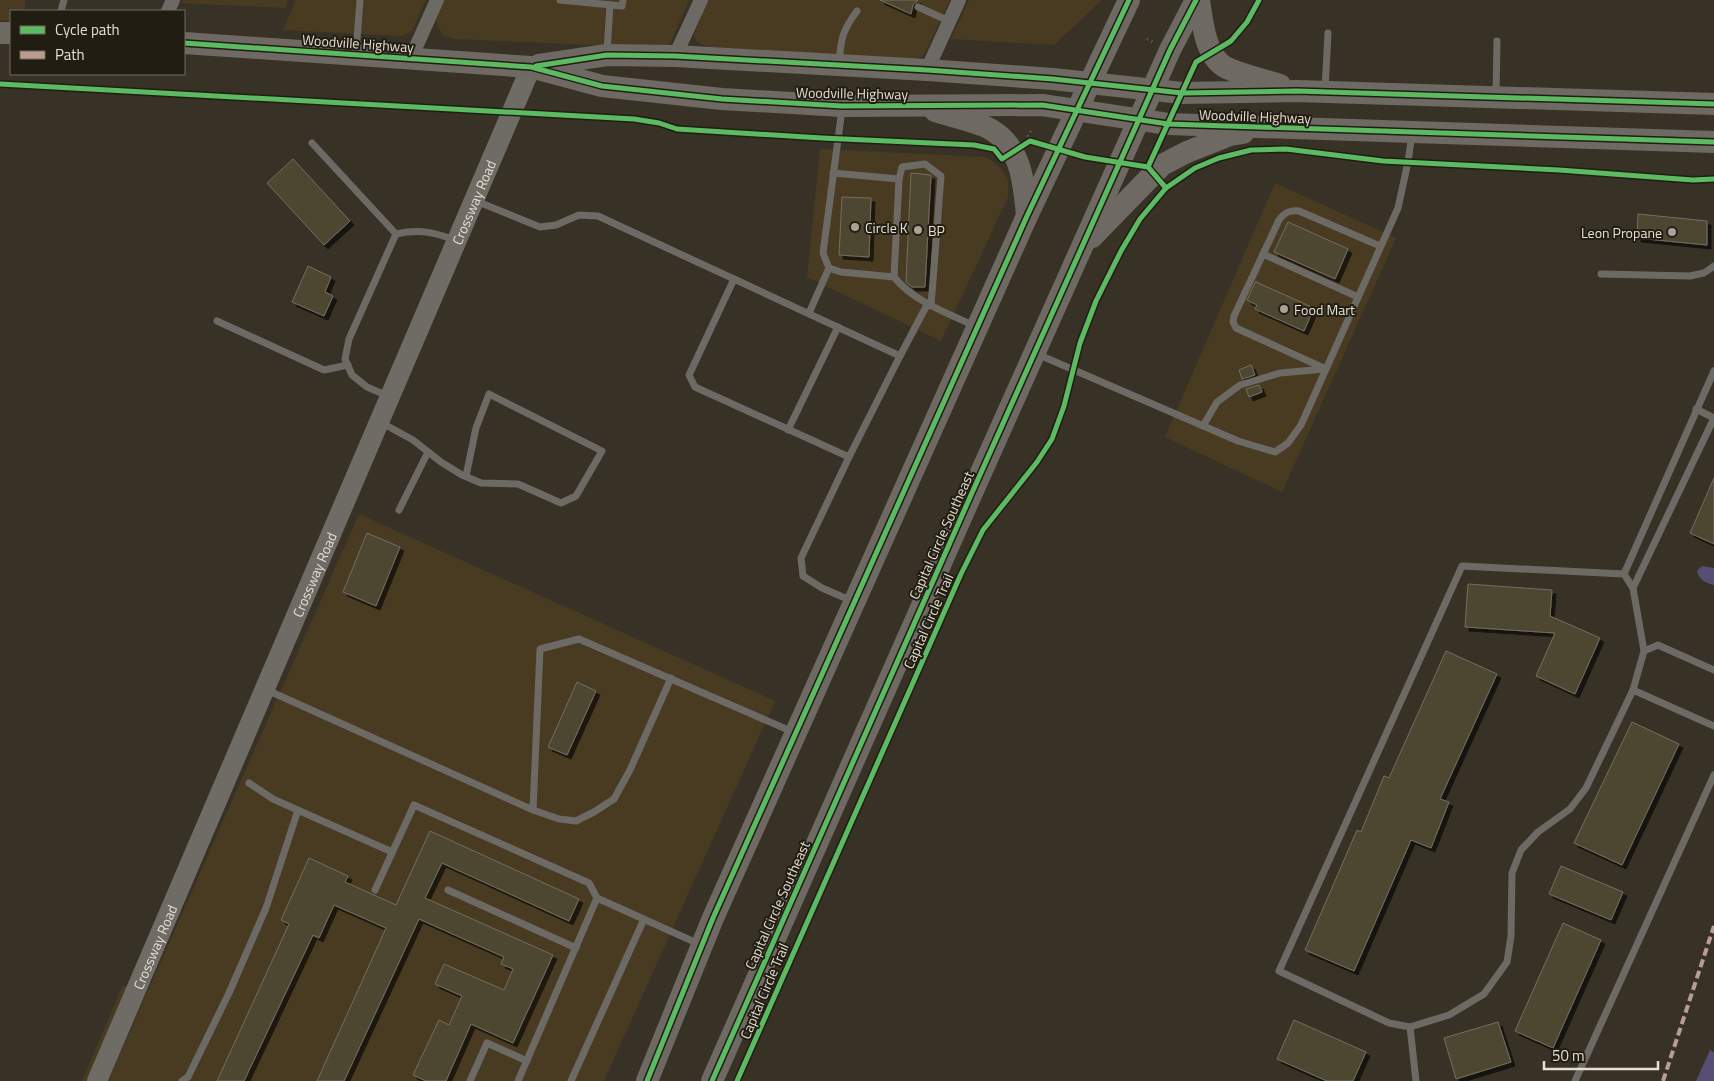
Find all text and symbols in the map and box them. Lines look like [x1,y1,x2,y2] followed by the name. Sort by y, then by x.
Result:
[10,10,185,75] legend
[55,18,120,41] text: Cycle path
[301,29,415,57] street label: Woodville Highway
[55,43,85,66] text: Path
[796,82,909,104] street label: Woodville Highway
[1199,104,1312,128] street label: Woodville Highway
[446,156,501,248] street label: Crossway Road
[865,217,908,238] place label: Circle K
[928,220,945,241] place label: BP
[849,221,861,233] marker: Circle K
[1581,222,1662,243] place label: Leon Propane
[912,224,924,236] marker: BP
[1666,226,1678,238] marker: Leon Propane
[1294,299,1355,320] place label: Food Mart
[1278,303,1290,315] marker: Food Mart
[903,467,979,603] street label: Capital Circle Southeast
[286,529,341,620] street label: Crossway Road
[898,570,958,672] street label: Capital Circle Trail
[739,837,815,973] street label: Capital Circle Southeast
[127,901,182,992] street label: Crossway Road
[734,940,794,1042] street label: Capital Circle Trail
[1544,1038,1658,1070] scale bar
[1552,1044,1585,1067] text: 50 m

